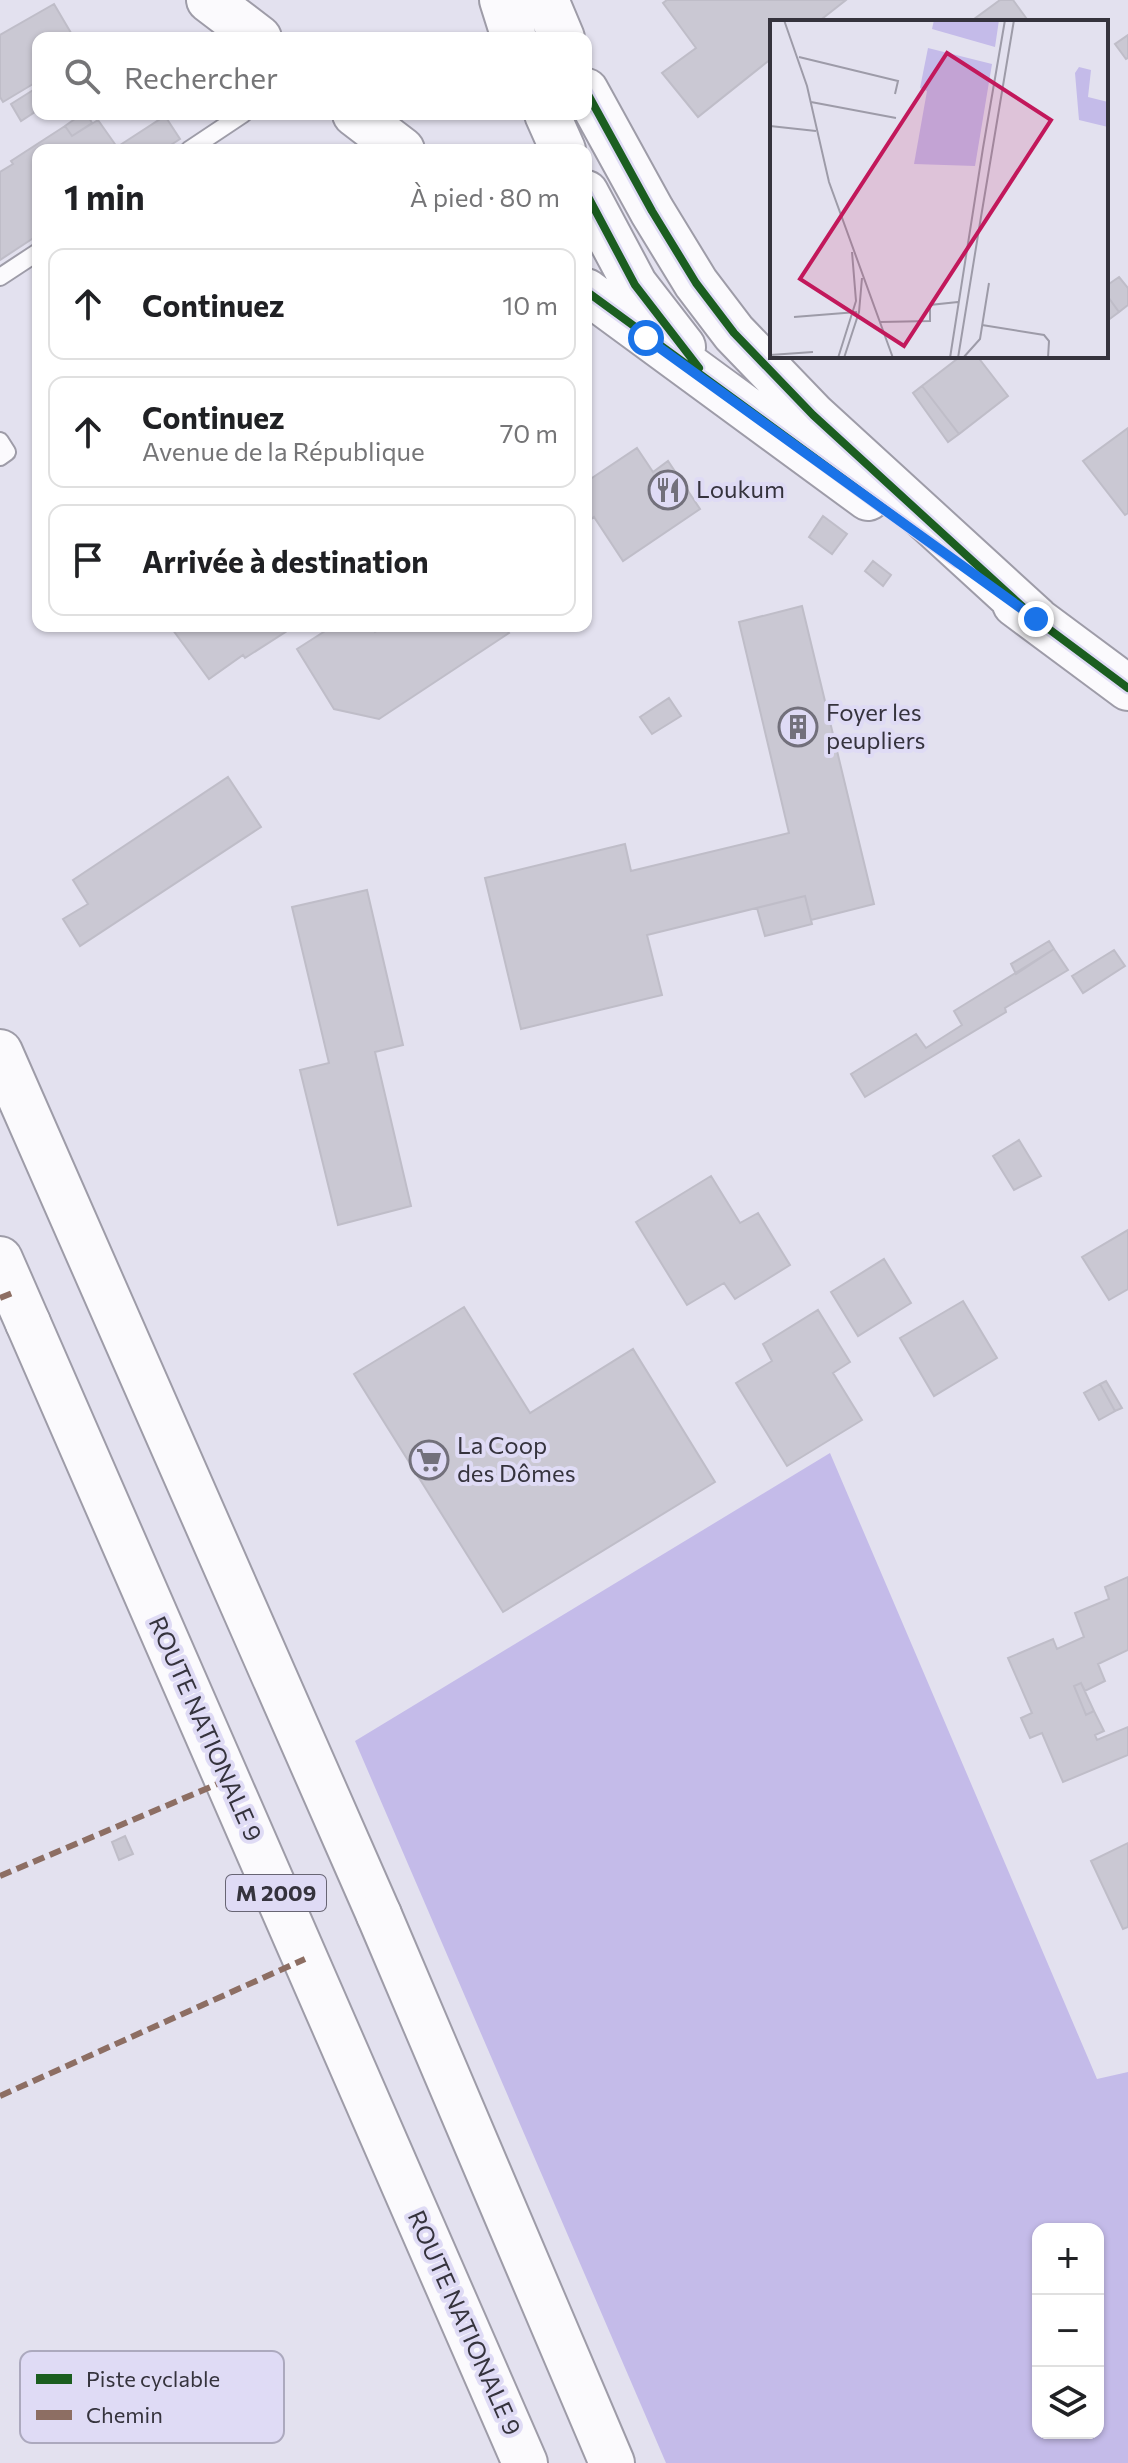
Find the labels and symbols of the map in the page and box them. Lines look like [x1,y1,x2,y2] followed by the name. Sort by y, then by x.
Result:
[770,20,1108,358] inset map
[628,320,664,356] route start
[647,469,689,511] restaurant icon: Loukum
[696,474,785,503] place label: Loukum
[1018,601,1054,637] route end
[826,697,925,754] place label: Foyer les peupliers
[777,706,819,748] building icon: Foyer les peupliers
[457,1430,576,1487] place label: La Coop des Dômes
[408,1439,450,1481] supermarket icon: La Coop des Dômes
[144,1611,269,1845] street label: ROUTE NATIONALE 9
[226,1875,326,1911] road number: M 2009
[403,2205,528,2439] street label: ROUTE NATIONALE 9
[20,2351,284,2443] legend
[86,2365,220,2392] text: Piste cyclable
[86,2401,163,2428] text: Chemin

